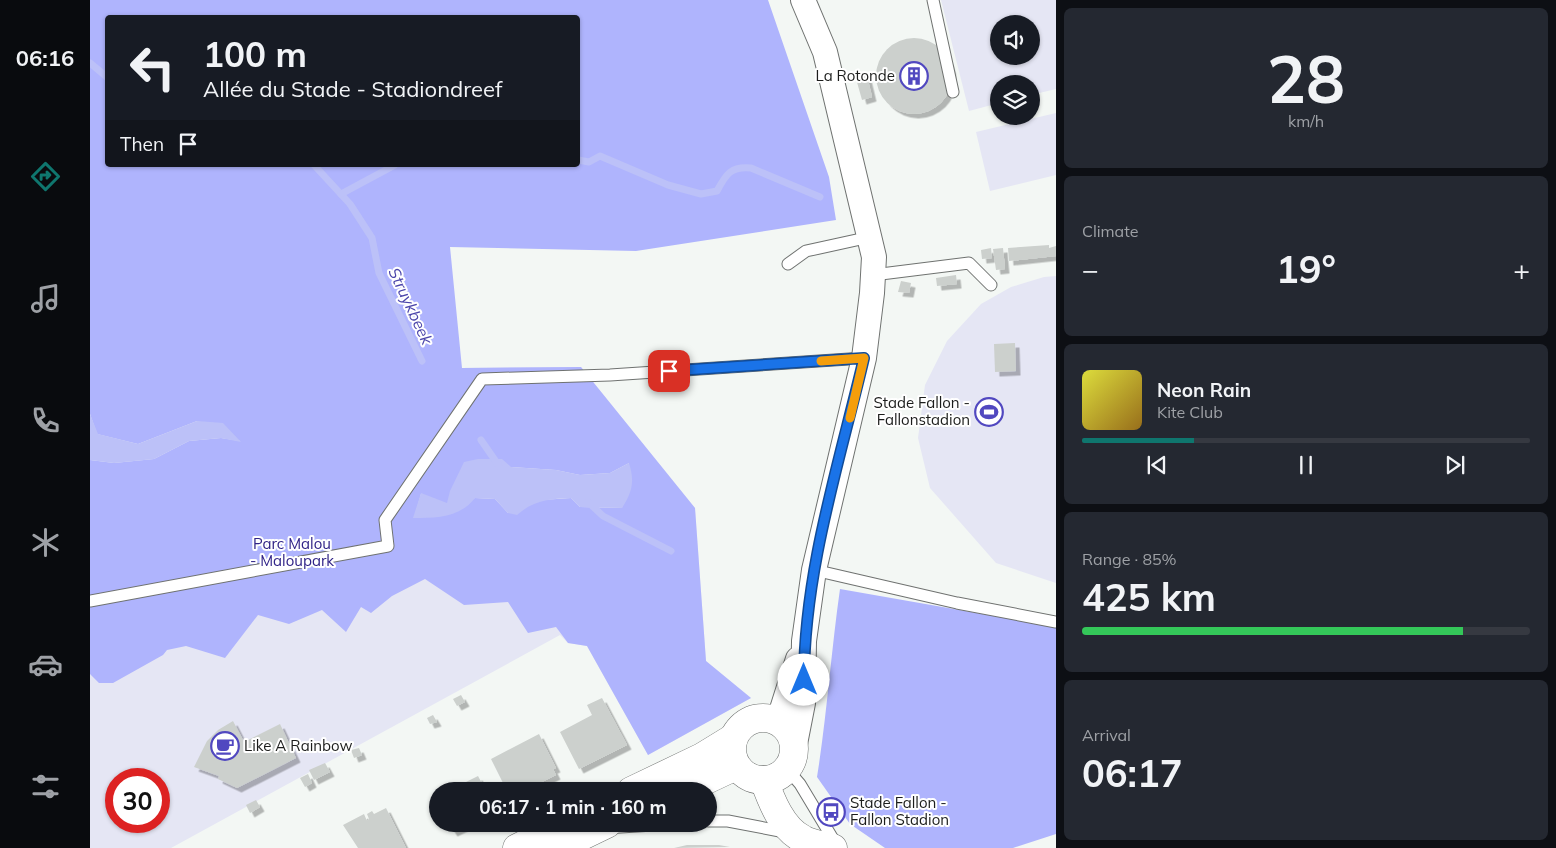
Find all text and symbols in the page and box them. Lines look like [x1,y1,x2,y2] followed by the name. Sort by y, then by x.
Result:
[990,15,1040,125] map controls
[990,15,1040,65] button: sound
[203,32,307,76] text: 100 m
[120,35,185,100] icon: left
[1267,38,1345,119] text: 28
[16,44,74,72] text: 06:16
[899,61,929,91] building icon: La Rotonde
[816,66,895,85] place label: La Rotonde
[203,75,502,103] text: Allée du Stade - Stadiondreef
[990,75,1040,125] button: layers
[1288,111,1324,131] text: km/h
[174,130,202,158] icon: arrive
[120,132,164,156] text: Then
[28,159,63,194] icon: directions
[1082,221,1138,241] text: Climate
[1276,245,1336,293] text: 19°
[1082,252,1099,287] text: −
[1513,252,1530,287] text: +
[384,264,438,348] water label: Struykbeek
[28,281,63,316] icon: music
[648,350,690,392] pin
[655,357,683,385] icon: arrive
[1157,378,1251,402] text: Neon Rain
[873,393,970,429] place label: Stade Fallon - Fallonstadion
[974,397,1004,427] sports icon: Stade Fallon - Fallonstadion
[1157,402,1223,422] text: Kite Club
[28,403,63,438] icon: phone
[1143,451,1171,479] icon: previous
[1292,451,1320,479] icon: pause
[1441,451,1469,479] icon: next
[28,525,63,560] icon: climate
[250,534,334,570] park label: Parc Malou - Maloupark
[1082,549,1177,569] text: Range · 85%
[1082,573,1216,621] text: 425 km
[28,647,63,682] icon: car
[777,653,829,705] position arrow
[1082,725,1131,745] text: Arrival
[210,731,240,761] cafe icon: Like A Rainbow
[244,736,353,755] place label: Like A Rainbow
[1082,749,1183,797] text: 06:17
[105,768,170,833] speed limit sign: 30
[28,769,63,804] icon: filters
[850,793,949,829] place label: Stade Fallon - Fallon Stadion
[479,795,667,819] text: 06:17 · 1 min · 160 m
[816,797,846,827] bus stop icon: Stade Fallon - Fallon Stadion

